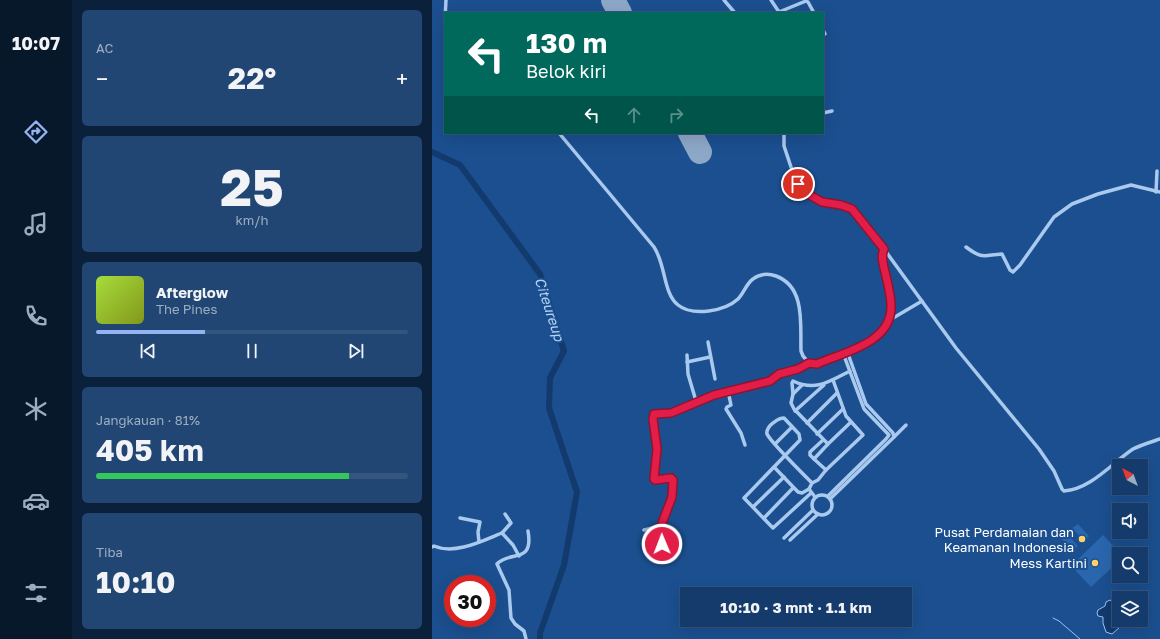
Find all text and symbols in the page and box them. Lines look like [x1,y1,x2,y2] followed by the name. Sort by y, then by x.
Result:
[526,26,607,59] text: 130 m
[460,28,512,80] icon: left
[12,32,60,54] text: 10:07
[96,40,113,56] text: AC
[228,60,276,96] text: 22°
[526,60,606,82] text: Belok kiri
[96,65,108,92] text: −
[396,65,408,92] text: +
[581,104,603,126] icon: left
[623,104,645,126] icon: ahead
[665,104,687,126] icon: right
[22,118,50,146] icon: directions
[220,155,284,217] text: 25
[781,167,815,201] pin
[787,173,809,195] icon: arrive
[22,210,50,238] icon: music
[235,212,269,228] text: km/h
[532,275,569,344] water label: Citeureup
[156,283,228,301] text: Afterglow
[156,301,217,317] text: The Pines
[22,302,50,330] icon: phone
[137,340,159,362] icon: previous
[241,340,263,362] icon: pause
[345,340,367,362] icon: next
[22,395,50,423] icon: climate
[96,412,200,428] text: Jangkauan · 81%
[96,432,204,468] text: 405 km
[1112,459,1148,495] north arrow
[1112,459,1148,627] map controls
[22,487,50,515] icon: car
[1112,503,1148,539] button: sound
[641,523,683,565] position arrow
[935,524,1074,555] place label: Pusat Perdamaian dan Keamanan Indonesia
[1077,534,1087,544] marker: Pusat Perdamaian dan Keamanan Indonesia
[96,544,123,560] text: Tiba
[1112,547,1148,583] button: search
[1010,555,1087,571] place label: Mess Kartini
[1090,558,1100,568] marker: Mess Kartini
[96,564,176,600] text: 10:10
[444,575,496,627] speed limit sign: 30
[22,579,50,607] icon: filters
[1112,591,1148,627] button: layers
[720,598,872,616] text: 10:10 · 3 mnt · 1.1 km

